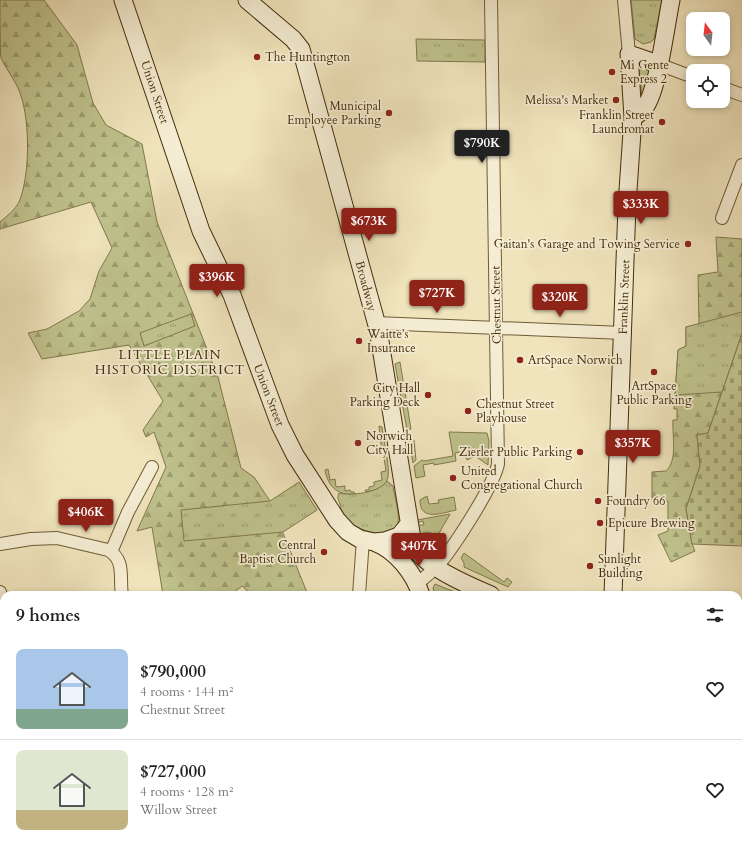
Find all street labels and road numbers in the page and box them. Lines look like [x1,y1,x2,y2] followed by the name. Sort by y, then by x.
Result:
[137,58,173,126] street label: Union Street
[352,259,381,314] street label: Broadway
[615,259,633,335] street label: Franklin Street
[487,266,505,344] street label: Chestnut Street
[250,362,288,429] street label: Union Street

